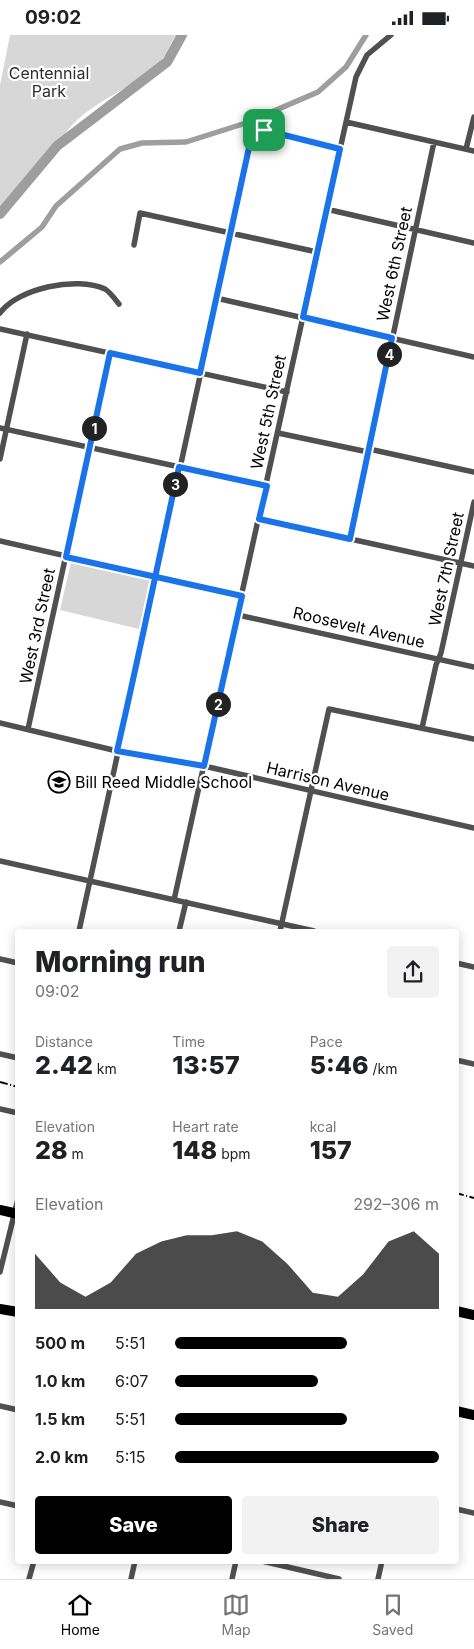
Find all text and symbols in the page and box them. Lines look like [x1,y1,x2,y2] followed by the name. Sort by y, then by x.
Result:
[25,6,81,29] text: 09:02
[9,63,89,101] park label: Centennial Park
[243,109,285,151] pin
[250,116,278,144] icon: arrive
[372,205,416,323] street label: West 6th Street
[376,341,402,367] pin: 4
[385,346,394,363] text: 4
[246,353,290,471] street label: West 5th Street
[82,415,106,441] pin: 1
[91,420,98,437] text: 1
[162,471,188,497] pin: 3
[171,476,180,493] text: 3
[424,510,468,628] street label: West 7th Street
[15,566,59,686] street label: West 3rd Street
[291,602,427,652] street label: Roosevelt Avenue
[206,691,230,717] pin: 2
[214,696,223,713] text: 2
[265,757,391,805] street label: Harrison Avenue
[47,770,71,794] school or university icon: Bill Reed Middle School
[75,772,252,792] place label: Bill Reed Middle School
[35,945,205,979] text: Morning run
[387,946,439,998] button: share
[35,981,79,1001] text: 09:02
[35,1033,93,1050] text: Distance
[172,1033,205,1050] text: Time
[310,1033,343,1050] text: Pace
[35,1050,93,1080] text: 2.42
[172,1050,240,1080] text: 13:57
[310,1050,369,1080] text: 5:46
[93,1060,117,1077] text: km
[369,1060,397,1077] text: /km
[35,1118,95,1135] text: Elevation
[172,1118,239,1135] text: Heart rate
[310,1118,336,1135] text: kcal
[35,1135,68,1165] text: 28
[172,1135,217,1165] text: 148
[310,1135,352,1165] text: 157
[68,1145,84,1162] text: m
[217,1145,251,1162] text: bpm
[35,1194,104,1214] text: Elevation
[353,1194,439,1214] text: 292–306 m
[35,1333,85,1353] text: 500 m
[115,1333,146,1353] text: 5:51
[35,1371,85,1391] text: 1.0 km
[115,1371,148,1391] text: 6:07
[35,1409,85,1429] text: 1.5 km
[115,1409,146,1429] text: 5:51
[35,1447,88,1467] text: 2.0 km
[115,1447,146,1467] text: 5:15
[35,1496,232,1554] button: Save
[242,1496,439,1554] button: Share
[61,1591,100,1638] tab: Home
[222,1591,251,1638] tab: Map
[372,1591,413,1638] tab: Saved

